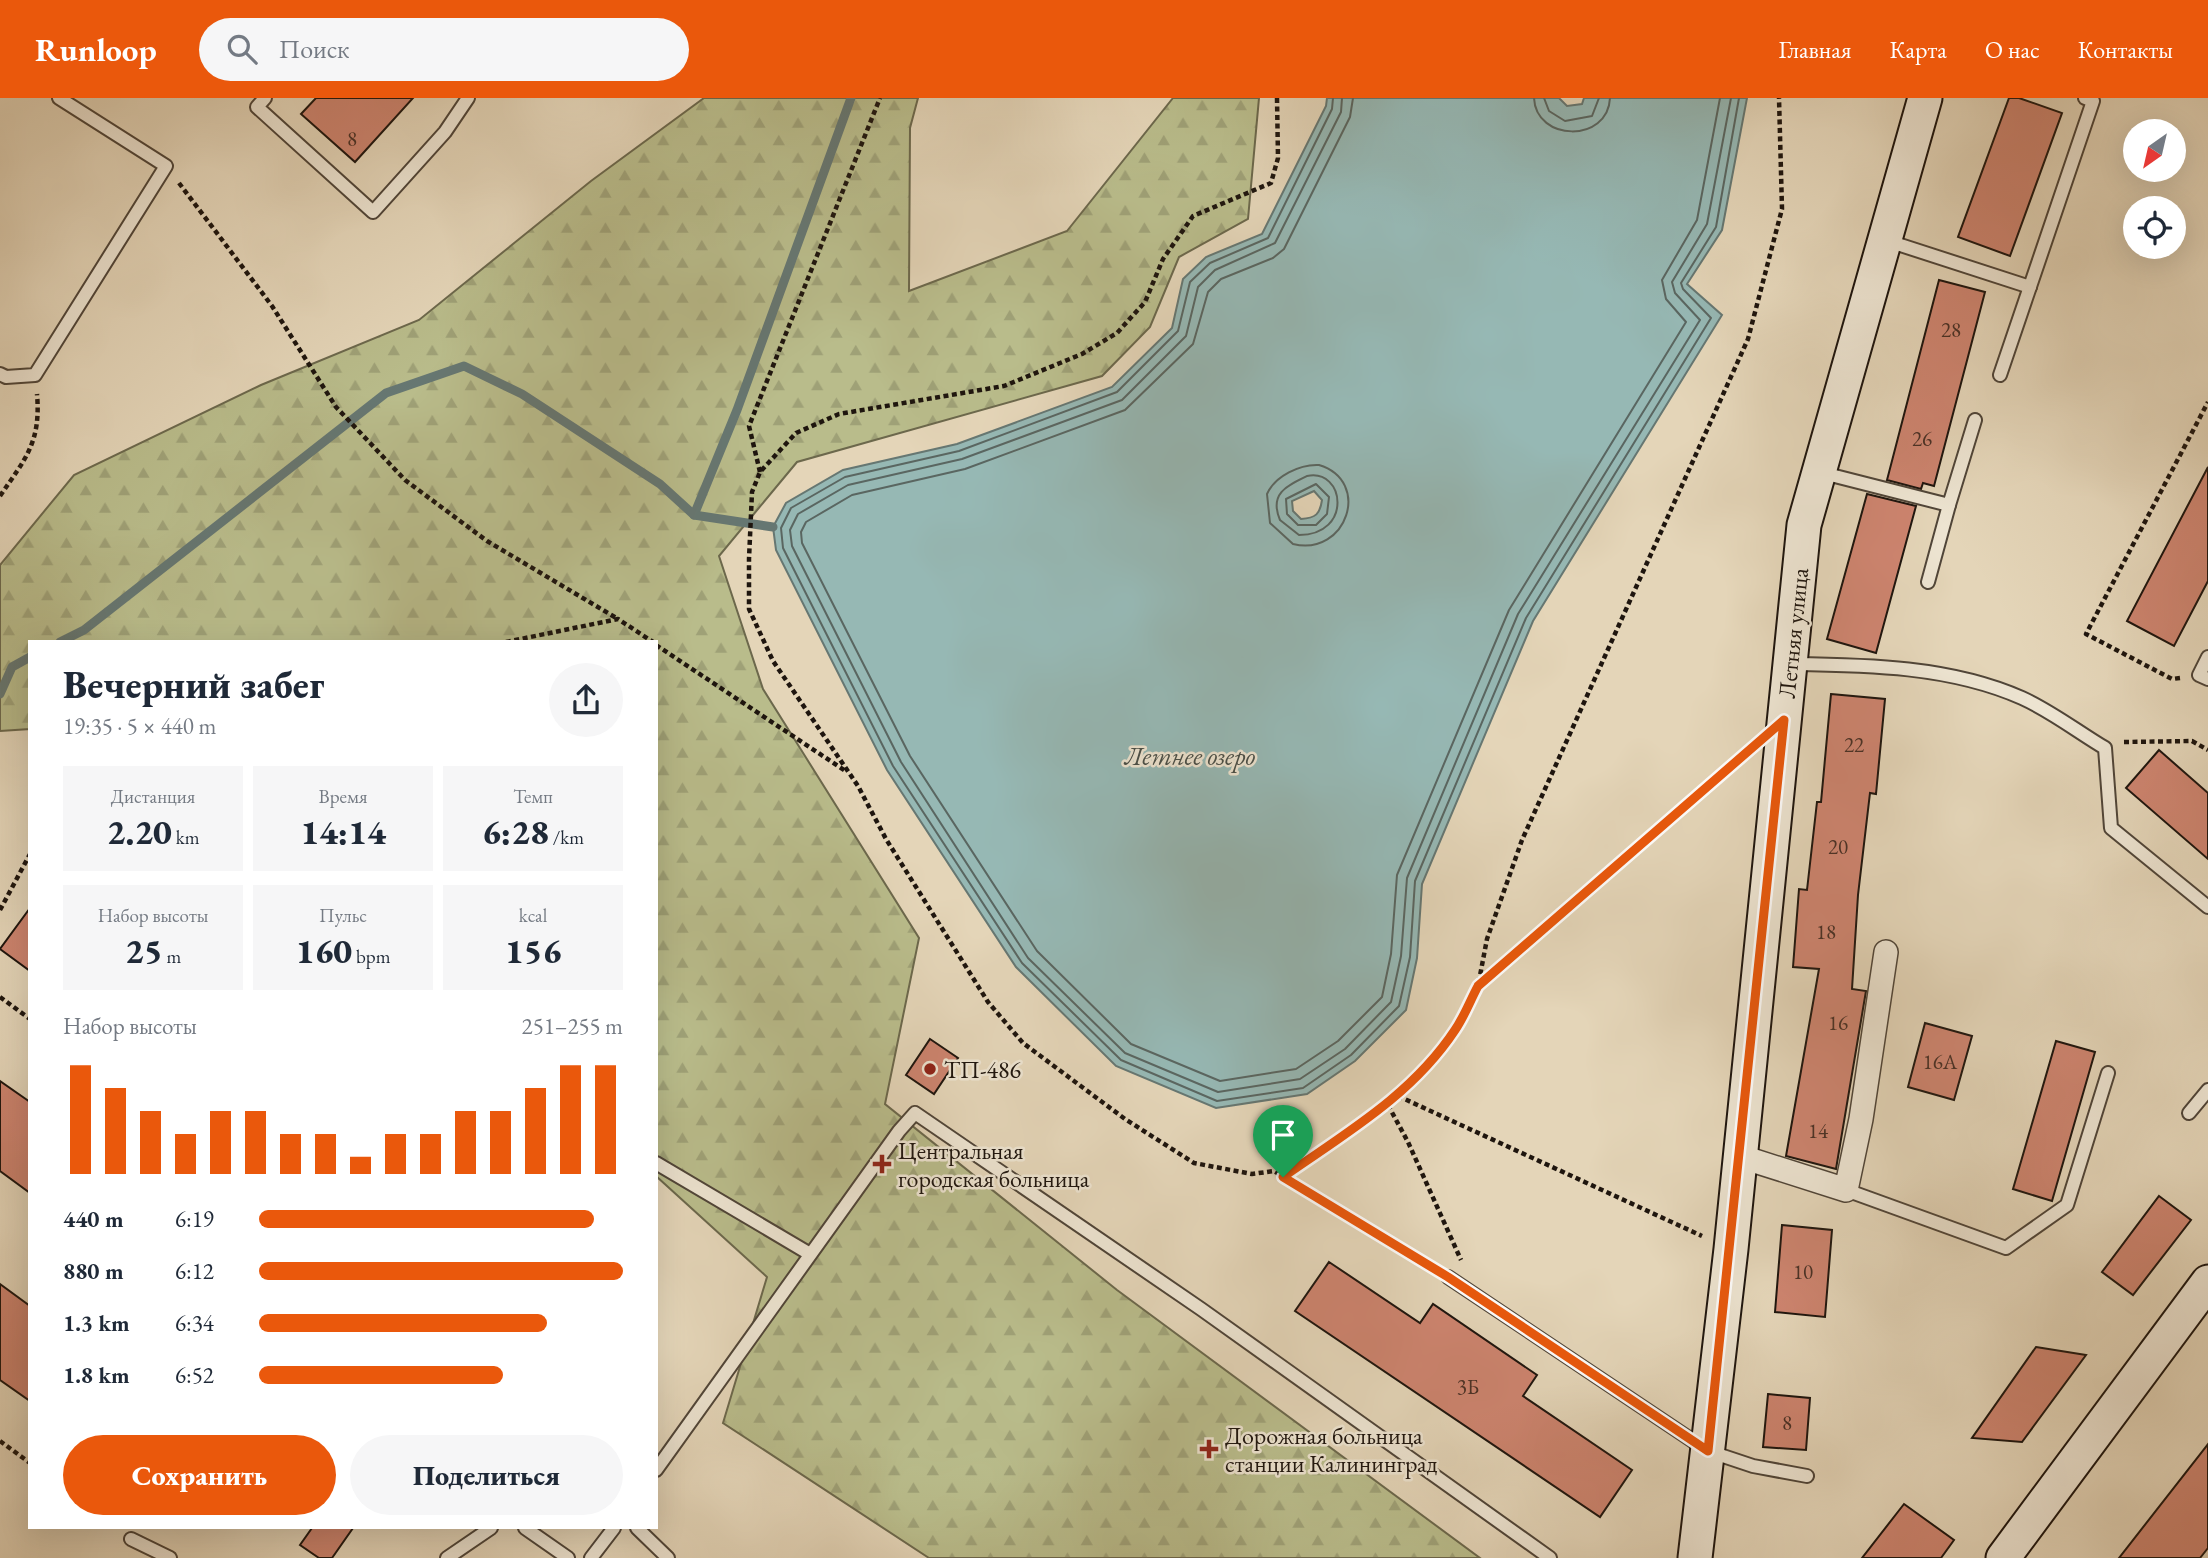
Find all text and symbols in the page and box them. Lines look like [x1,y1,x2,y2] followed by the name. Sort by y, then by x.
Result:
[199,18,689,81] search box
[35,28,157,71] text: Runloop
[223,30,261,68] icon: search
[279,32,349,66] text: Поиск
[1778,34,1852,65] text: Главная
[1890,34,1947,65] text: Карта
[1985,34,2040,65] text: О нас
[2078,34,2173,65] text: Контакты
[2123,119,2186,182] north arrow
[2123,119,2186,259] map controls
[347,125,357,152] house number: 8
[2123,196,2186,259] button: locate
[1941,316,1961,343] house number: 28
[1912,425,1932,452] house number: 26
[1771,566,1815,700] street label: Летняя улица
[63,660,324,709] text: Вечерний забег
[549,663,623,737] button: share
[63,711,216,741] text: 19:35 · 5 × 440 m
[1844,731,1864,758] house number: 22
[1123,739,1255,773] water label: Летнее озеро
[111,784,195,809] text: Дистанция
[319,784,367,809] text: Время
[513,784,553,809] text: Темп
[107,809,172,854] text: 2.20
[300,809,386,854] text: 14:14
[482,809,549,854] text: 6:28
[172,825,200,850] text: km
[549,825,584,850] text: /km
[1828,833,1848,860] house number: 20
[98,903,208,928] text: Набор высоты
[319,903,367,928] text: Пульс
[519,903,547,928] text: kcal
[1816,918,1836,945] house number: 18
[125,928,163,973] text: 25
[296,928,352,973] text: 160
[505,928,561,973] text: 156
[163,944,181,969] text: m
[352,944,390,969] text: bpm
[1828,1009,1848,1036] house number: 16
[63,1011,197,1041] text: Набор высоты
[522,1011,623,1041] text: 251–255 m
[1923,1048,1958,1075] house number: 16А
[944,1054,1021,1085] place label: ТП-486
[922,1061,938,1077] marker: ТП-486
[1253,1105,1313,1177] pin
[1264,1116,1302,1154] icon: arrive
[1808,1117,1829,1144] house number: 14
[898,1135,1090,1194] place label: Центральная городская больница
[872,1154,892,1174] marker: Центральная городская больница
[63,1204,124,1234] text: 440 m
[175,1204,214,1234] text: 6:19
[63,1256,124,1286] text: 880 m
[175,1256,214,1286] text: 6:12
[1793,1258,1813,1285] house number: 10
[63,1308,130,1338] text: 1.3 km
[175,1308,214,1338] text: 6:34
[63,1360,130,1390] text: 1.8 km
[175,1360,214,1390] text: 6:52
[1457,1373,1479,1400] house number: 3Б
[1782,1409,1792,1436] house number: 8
[1225,1420,1438,1479] place label: Дорожная больница станции Калининград
[63,1435,336,1515] button: Сохранить
[350,1435,623,1515] button: Поделиться
[1199,1439,1219,1459] marker: Дорожная больница станции Калининград

